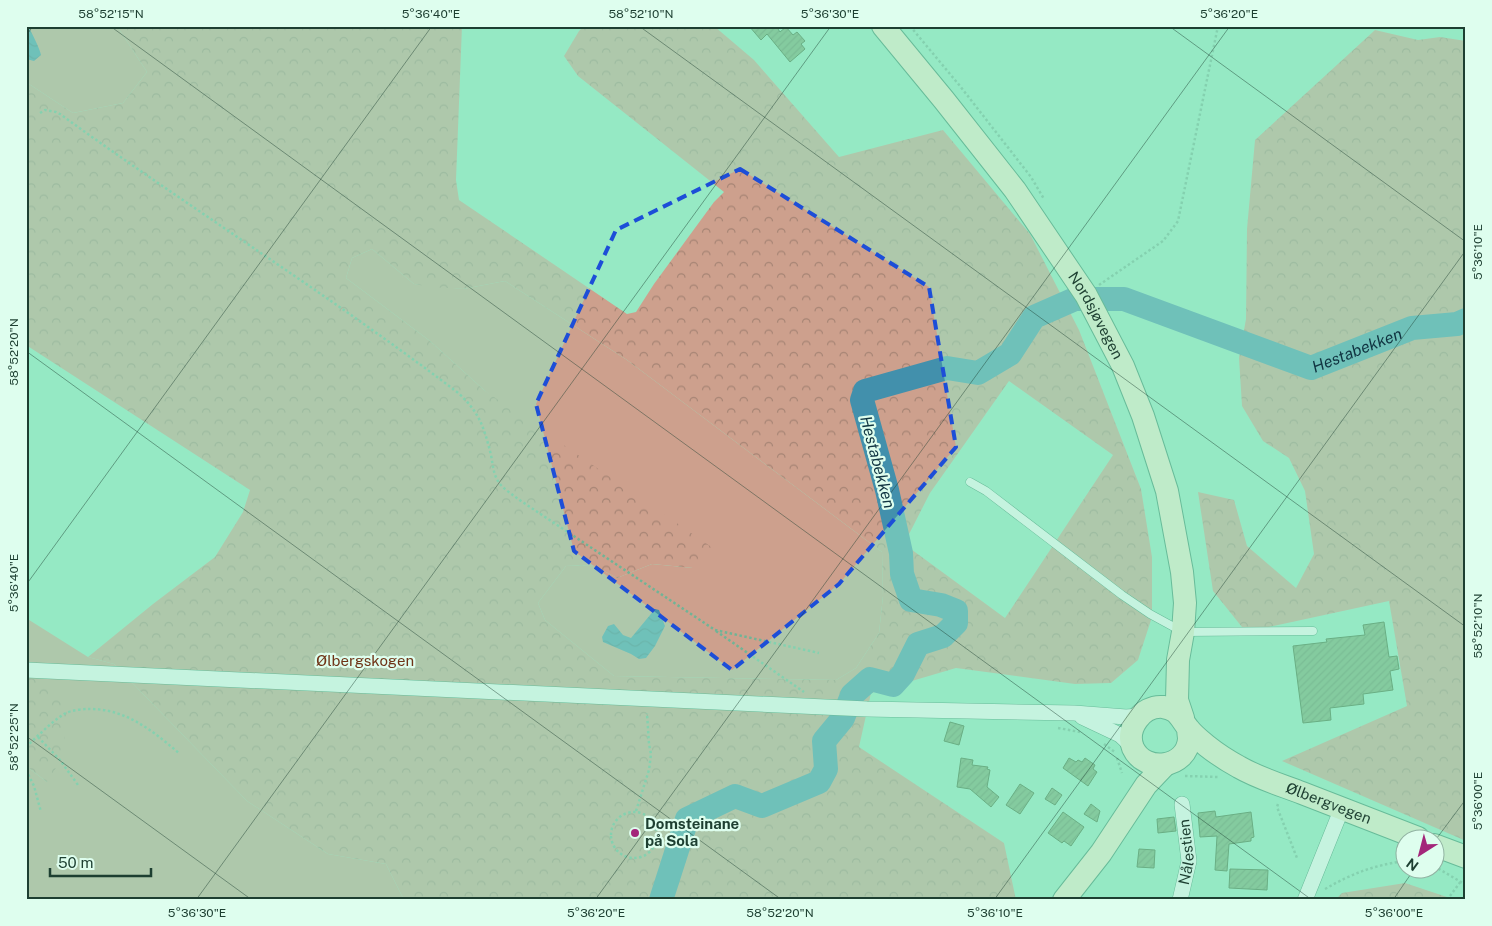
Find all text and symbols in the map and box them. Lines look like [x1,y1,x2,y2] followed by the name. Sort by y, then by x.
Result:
[78,7,144,21] text: 58°52'15"N
[402,7,460,21] text: 5°36'40"E
[608,7,674,21] text: 58°52'10"N
[801,7,859,21] text: 5°36'30"E
[1200,7,1258,21] text: 5°36'20"E
[1471,224,1485,280] text: 5°36'10"E
[1065,269,1127,362] street label: Nordsjøvegen
[7,318,21,386] text: 58°52'20"N
[1309,324,1405,377] water label: Hestabekken
[856,414,899,511] water label: Hestabekken
[7,554,21,612] text: 5°36'40"E
[1471,593,1485,659] text: 58°52'10"N
[316,652,414,669] park label: Ølbergskogen
[7,703,21,771] text: 58°52'25"N
[1471,772,1485,830] text: 5°36'00"E
[1284,779,1374,827] street label: Ølbergvegen
[645,815,739,849] place label: Domsteinane på Sola
[1175,818,1197,886] street label: Nålestien
[629,827,641,839] marker: Domsteinane på Sola
[1394,828,1444,878] north arrow
[50,846,151,878] scale bar
[58,854,93,871] text: 50 m
[1403,855,1421,874] text: N
[168,906,226,920] text: 5°36'30"E
[567,906,625,920] text: 5°36'20"E
[746,906,814,920] text: 58°52'20"N
[967,906,1023,920] text: 5°36'10"E
[1365,906,1423,920] text: 5°36'00"E

